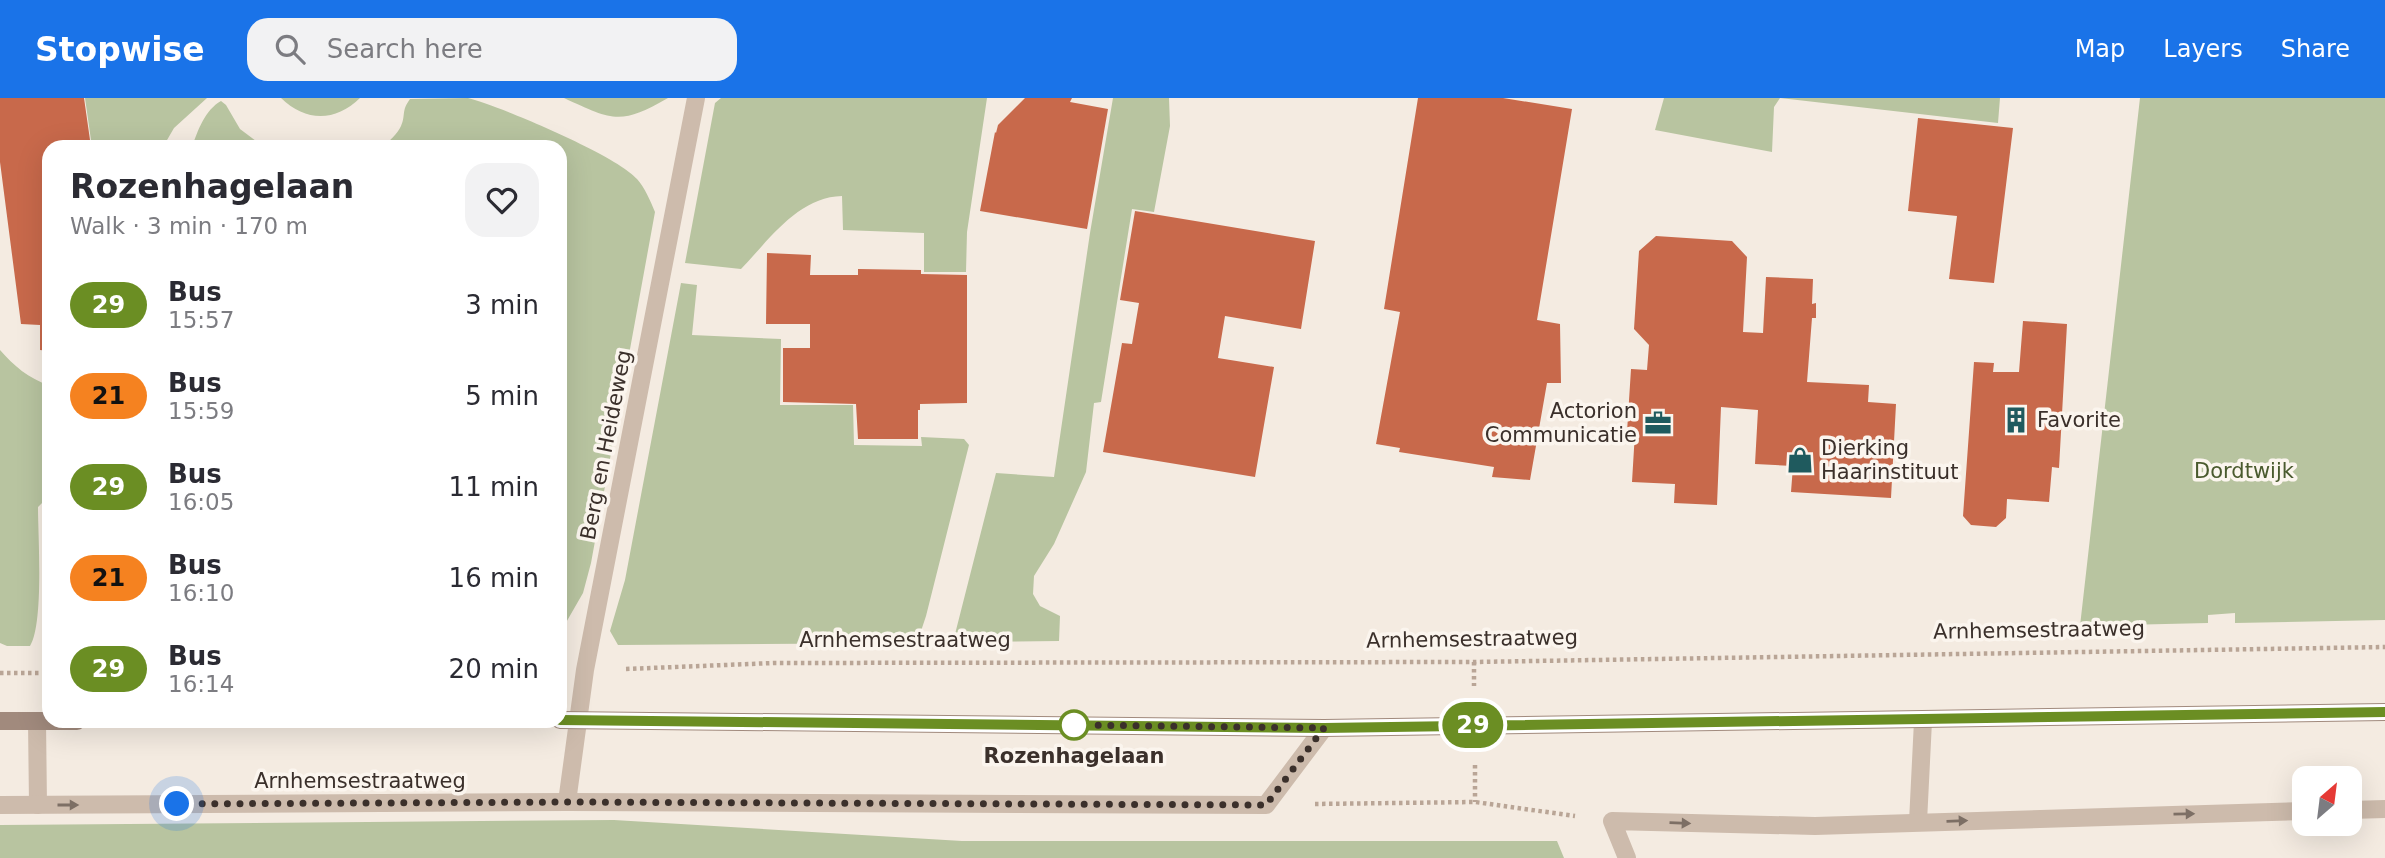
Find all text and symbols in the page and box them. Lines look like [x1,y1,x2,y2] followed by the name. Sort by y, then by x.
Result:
[247,18,737,81] search box
[35,30,205,69] text: Stopwise
[271,30,309,68] icon: search
[327,34,483,64] text: Search here
[2075,35,2125,63] text: Map
[2163,35,2243,63] text: Layers
[2281,35,2350,63] text: Share
[465,163,539,237] button: heart
[70,167,354,206] text: Rozenhagelaan
[70,213,308,239] text: Walk · 3 min · 170 m
[168,277,222,307] text: Bus
[465,290,539,320] text: 3 min
[92,291,125,319] text: 29
[168,307,234,333] text: 15:57
[576,348,636,542] street label: Berg en Heideweg
[168,368,222,398] text: Bus
[465,381,539,411] text: 5 min
[92,382,125,410] text: 21
[168,398,234,424] text: 15:59
[1485,399,1637,447] place label: Actorion Communicatie
[2001,405,2031,435] building icon: Favorite
[1643,408,1673,438] office icon: Actorion Communicatie
[2037,408,2121,432] place label: Favorite
[1821,436,1958,484] place label: Dierking Haarinstituut
[1785,445,1815,475] shop icon: Dierking Haarinstituut
[168,459,222,489] text: Bus
[2194,459,2295,483] park label: Dordtwijk
[449,472,539,502] text: 11 min
[92,473,125,501] text: 29
[168,489,234,515] text: 16:05
[168,550,222,580] text: Bus
[449,563,539,593] text: 16 min
[92,564,125,592] text: 21
[168,580,234,606] text: 16:10
[1933,616,2145,644] street label: Arnhemsestraatweg
[1366,625,1578,653] street label: Arnhemsestraatweg
[799,628,1011,652] street label: Arnhemsestraatweg
[168,641,222,671] text: Bus
[449,654,539,684] text: 20 min
[92,655,125,683] text: 29
[168,671,234,697] text: 16:14
[1442,702,1504,748] line badge: 29
[1059,710,1089,740] marker: Rozenhagelaan
[1456,711,1490,739] text: 29
[984,744,1164,768] place label: Rozenhagelaan
[2292,766,2362,836] north arrow
[2292,766,2362,836] map controls
[254,769,466,793] street label: Arnhemsestraatweg
[159,786,194,821] your location
[57,799,79,811] one-way arrow
[2173,808,2195,819] one-way arrow
[1946,816,1968,827] one-way arrow
[1670,817,1692,828] one-way arrow

